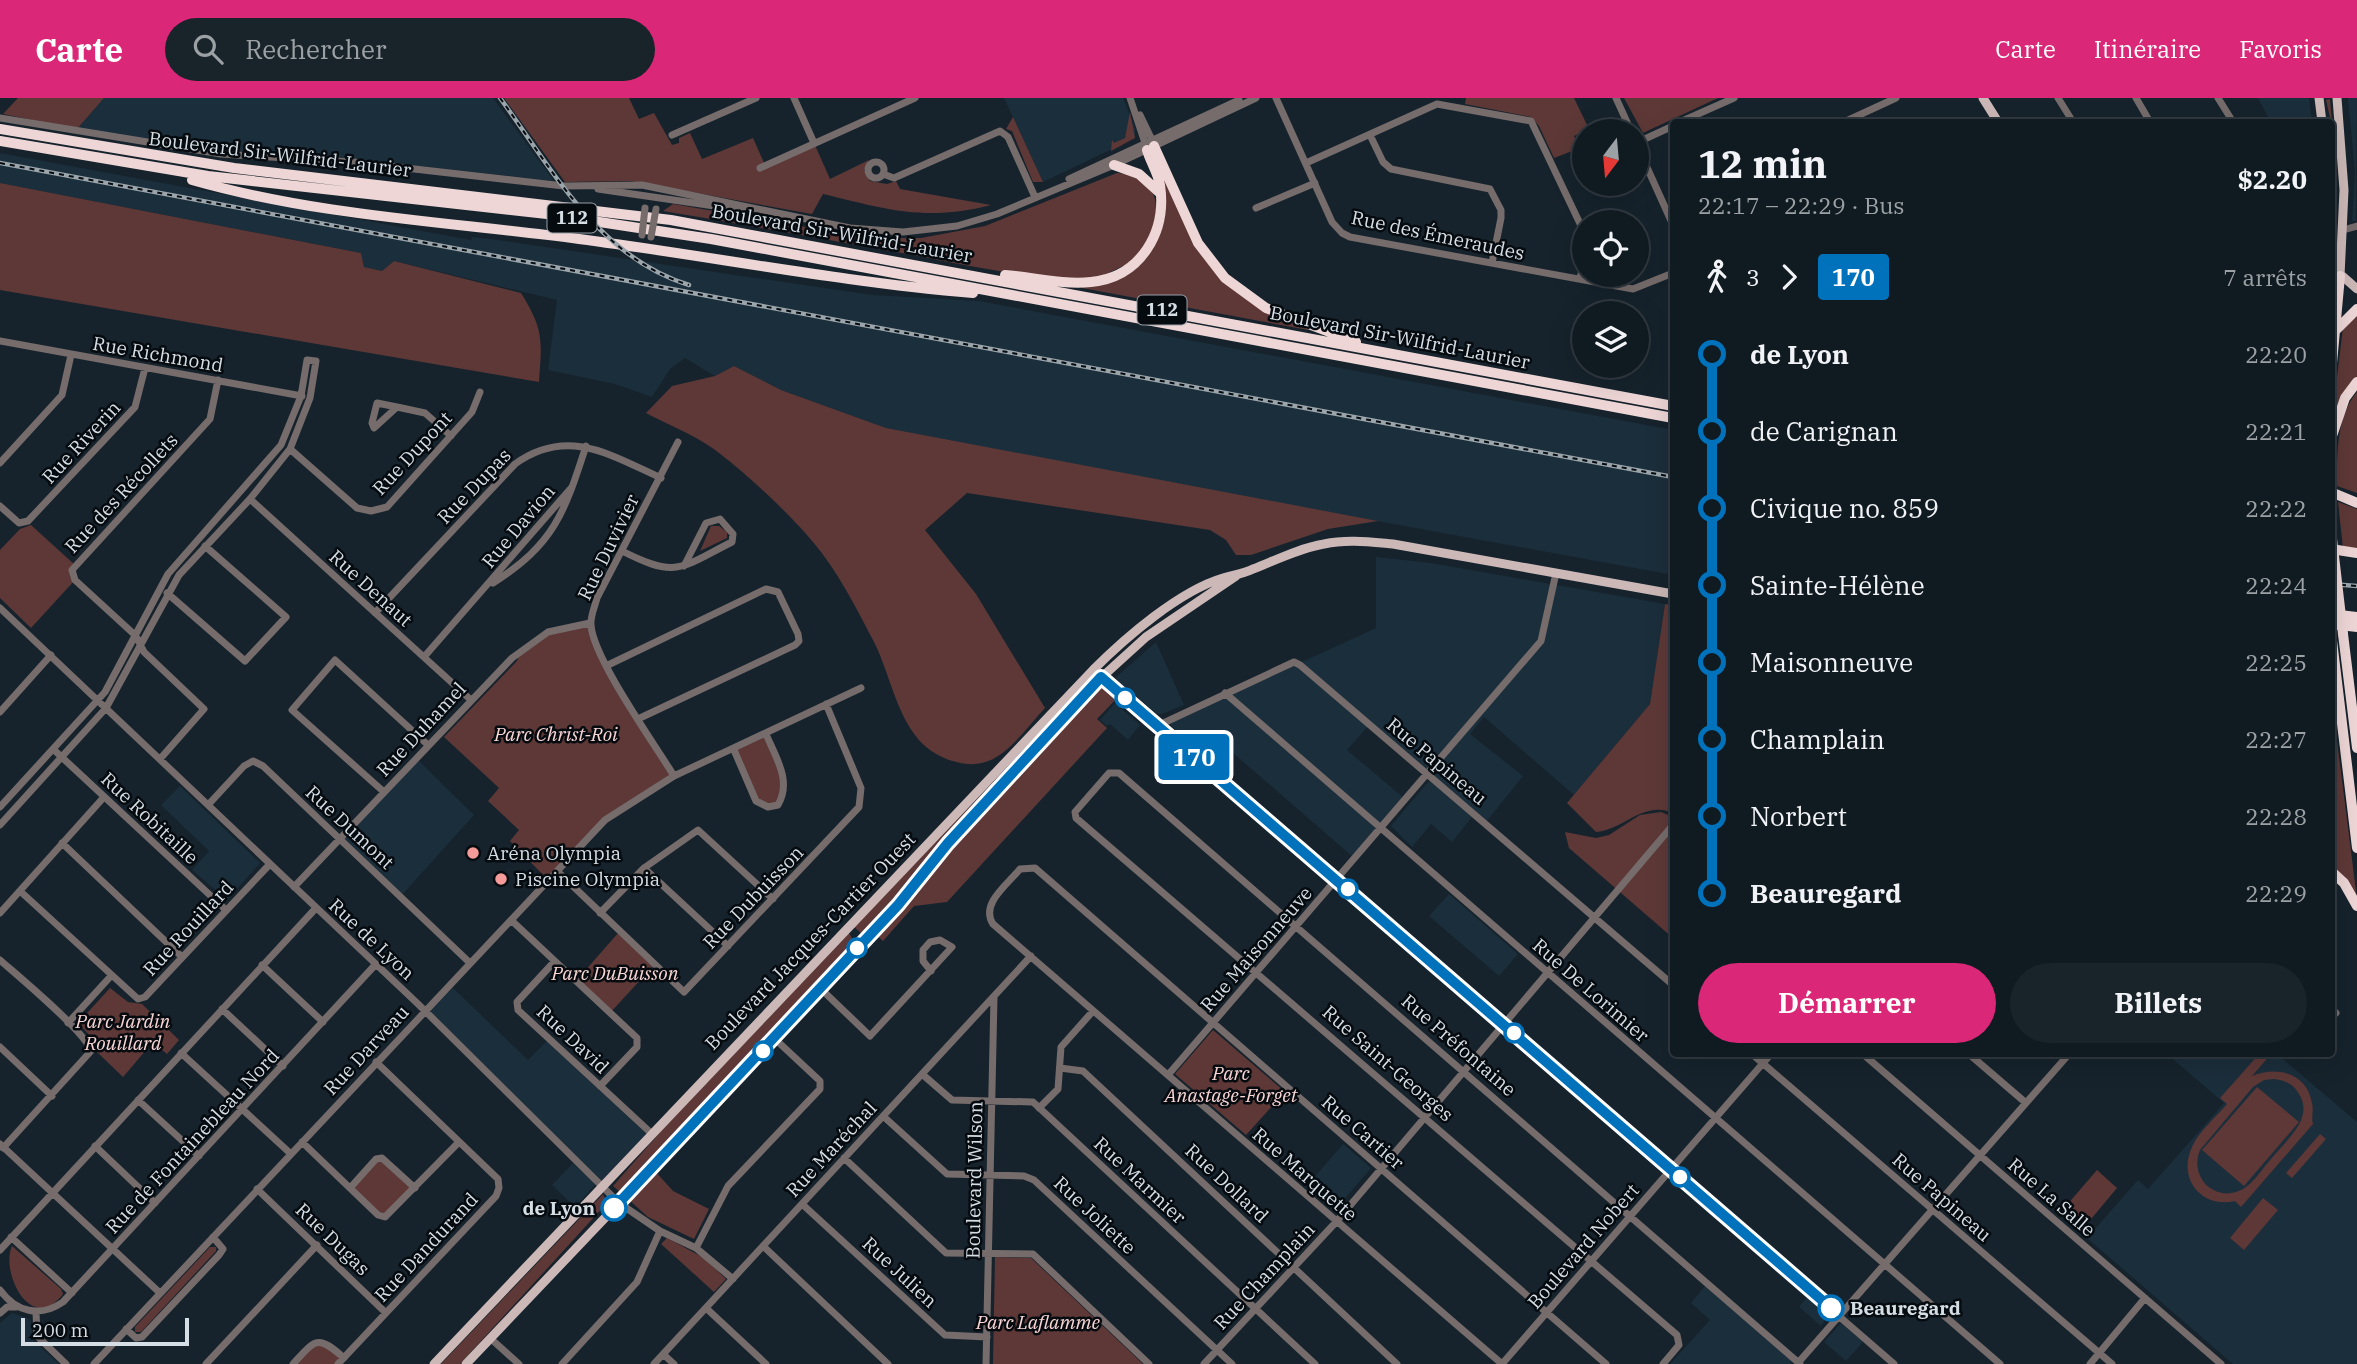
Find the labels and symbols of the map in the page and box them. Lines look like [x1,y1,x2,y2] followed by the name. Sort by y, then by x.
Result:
[1572,119,1648,196] north arrow
[147,126,413,182] street label: Boulevard Sir-Wilfrid-Laurier
[710,198,975,268] street label: Boulevard Sir-Wilfrid-Laurier
[548,204,596,232] road number: 112
[1349,205,1527,265] street label: Rue des Émeraudes
[1138,295,1186,324] road number: 112
[1268,300,1533,374] street label: Boulevard Sir-Wilfrid-Laurier
[91,331,225,377] street label: Rue Richmond
[37,396,125,488] street label: Rue Riverin
[367,406,457,500] street label: Rue Dupont
[59,428,183,558] street label: Rue des Récollets
[432,443,516,529] street label: Rue Dupas
[476,479,560,573] street label: Rue Davion
[572,490,644,604] street label: Rue Duvivier
[325,544,418,632] street label: Rue Denaut
[371,677,471,781] street label: Rue Duhamel
[1115,688,1135,708] unlabelled marker
[1382,712,1492,810] street label: Rue Papineau
[493,722,618,746] park label: Parc Christ-Roi
[1154,734,1234,780] line badge: 170
[96,767,204,869] street label: Rue Robitaille
[301,780,399,874] street label: Rue Dumont
[700,827,921,1055] street label: Boulevard Jacques-Cartier Ouest
[698,840,808,954] street label: Rue Dubuisson
[487,841,621,865] place label: Aréna Olympia
[465,845,481,861] marker: Aréna Olympia
[515,867,660,891] place label: Piscine Olympia
[493,871,509,887] marker: Piscine Olympia
[138,875,238,981] street label: Rue Rouillard
[1338,879,1358,899] unlabelled marker
[1195,881,1317,1017] street label: Rue Maisonneuve
[324,893,420,985] street label: Rue de Lyon
[1528,933,1654,1047] street label: Rue De Lorimier
[847,938,867,958] unlabelled marker
[550,961,679,985] park label: Parc DuBuisson
[1397,989,1521,1101] street label: Rue Préfontaine
[532,999,614,1079] street label: Rue David
[318,1000,414,1100] street label: Rue Darveau
[1318,1000,1458,1126] street label: Rue Saint-Georges
[75,1009,171,1055] park label: Parc Jardin Rouillard
[1504,1023,1524,1043] unlabelled marker
[753,1041,773,1061] unlabelled marker
[100,1044,284,1238] street label: Rue de Fontainebleau Nord
[1162,1061,1299,1107] park label: Parc Anastage-Forget
[1317,1090,1410,1175] street label: Rue Cartier
[781,1096,882,1202] street label: Rue Maréchal
[961,1101,987,1259] street label: Boulevard Wilson
[1248,1122,1362,1226] street label: Rue Marquette
[1089,1131,1191,1229] street label: Rue Marmier
[1180,1138,1274,1228] street label: Rue Dollard
[1888,1148,1997,1247] street label: Rue Papineau
[2003,1152,2101,1242] street label: Rue La Salle
[1670,1167,1690,1187] unlabelled marker
[1049,1171,1141,1259] street label: Rue Joliette
[1522,1178,1644,1314] street label: Boulevard Nobert
[369,1187,483,1307] street label: Rue Dandurand
[601,1195,627,1221] marker: de Lyon
[523,1196,595,1220] place label: de Lyon
[291,1198,375,1280] street label: Rue Dugas
[1208,1218,1320,1334] street label: Rue Champlain
[858,1231,942,1313] street label: Rue Julien
[1818,1295,1844,1321] marker: Beauregard
[1850,1296,1961,1320] place label: Beauregard
[975,1310,1100,1334] park label: Parc Laflamme
[21,1315,189,1347] scale bar

